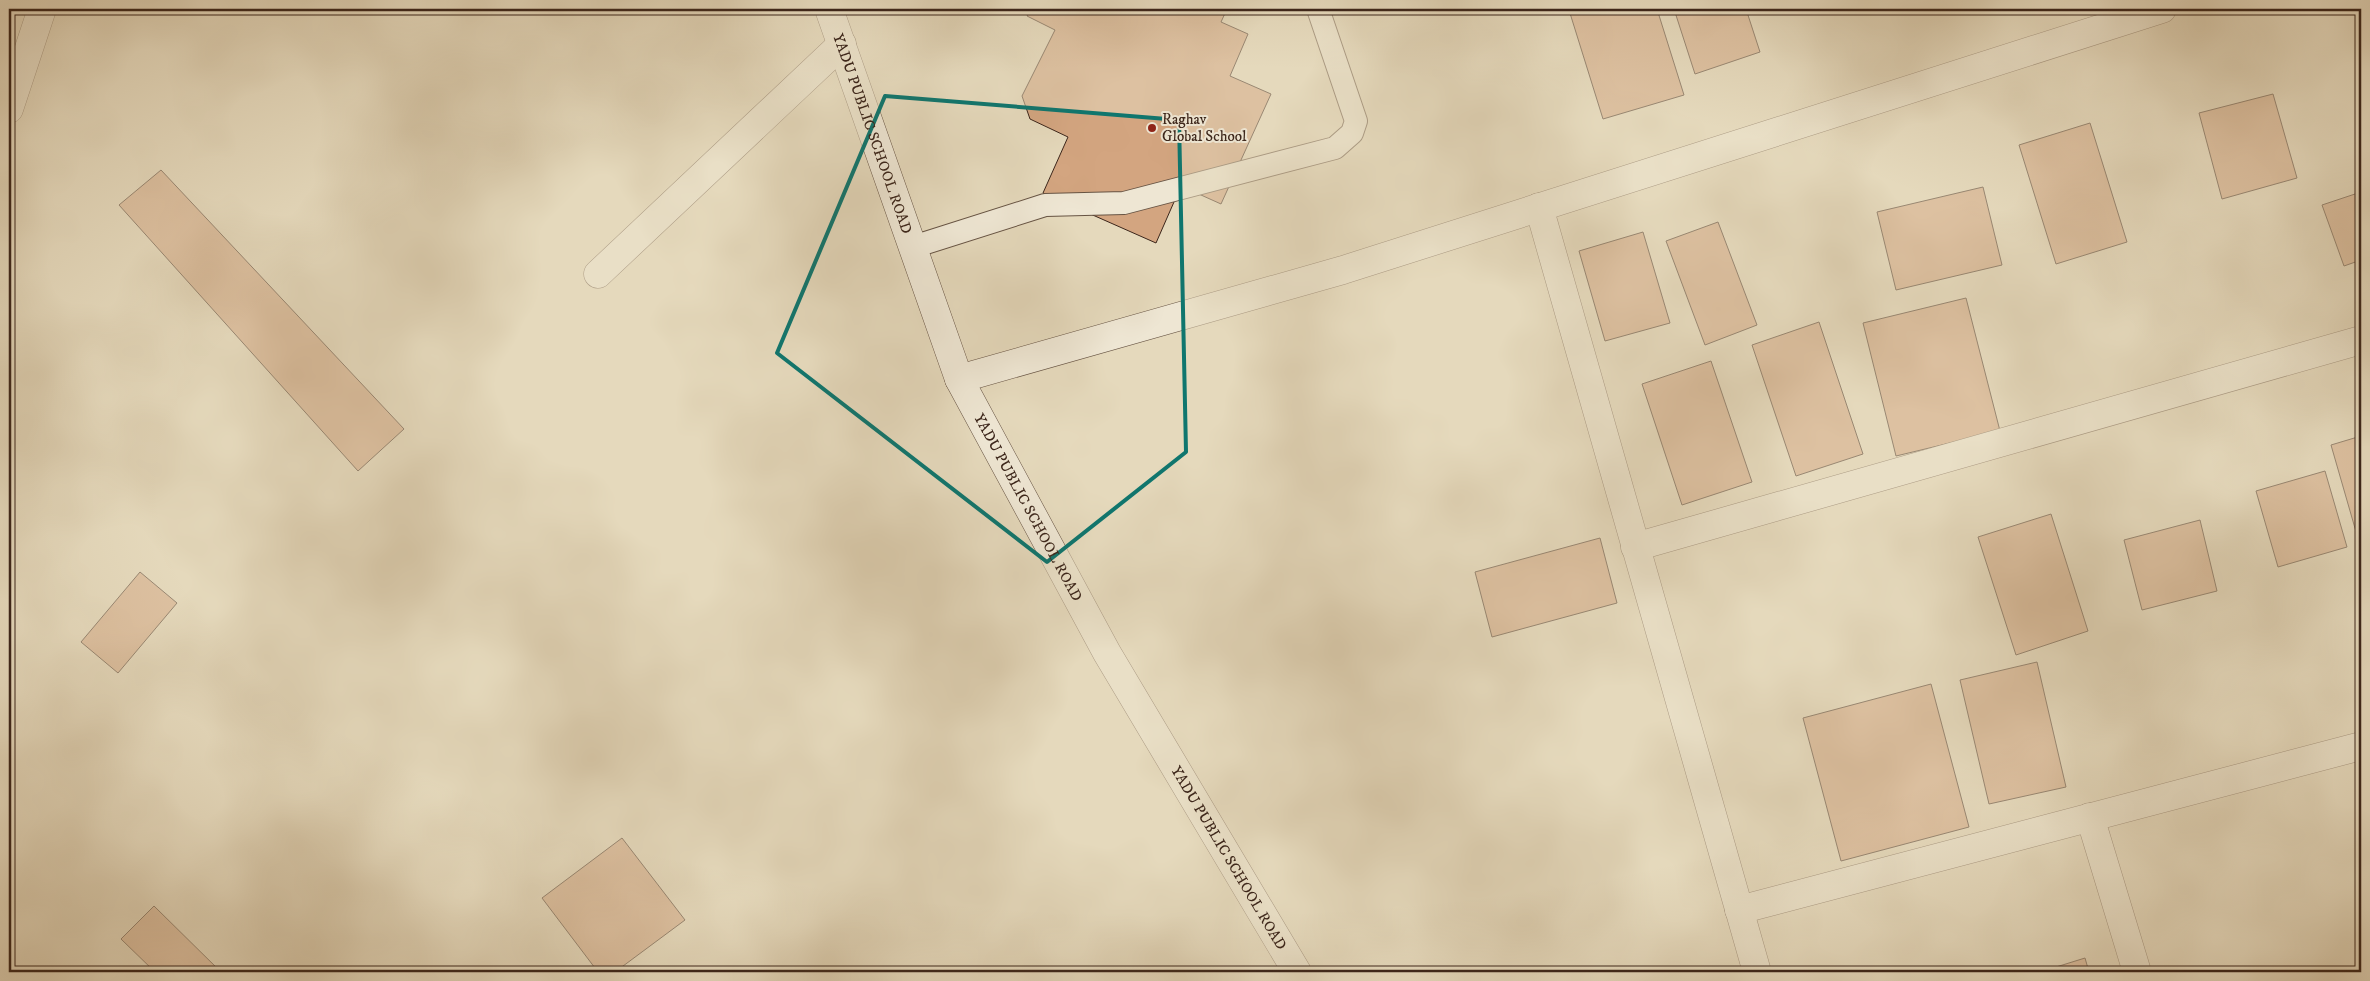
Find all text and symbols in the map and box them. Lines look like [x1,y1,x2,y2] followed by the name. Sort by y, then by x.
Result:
[828,31,916,236] street label: YADU PUBLIC SCHOOL ROAD
[1162,110,1247,146] place label: Raghav Global School
[1146,122,1158,134] marker: Raghav Global School
[969,410,1086,605] street label: YADU PUBLIC SCHOOL ROAD
[1166,763,1291,954] street label: YADU PUBLIC SCHOOL ROAD

